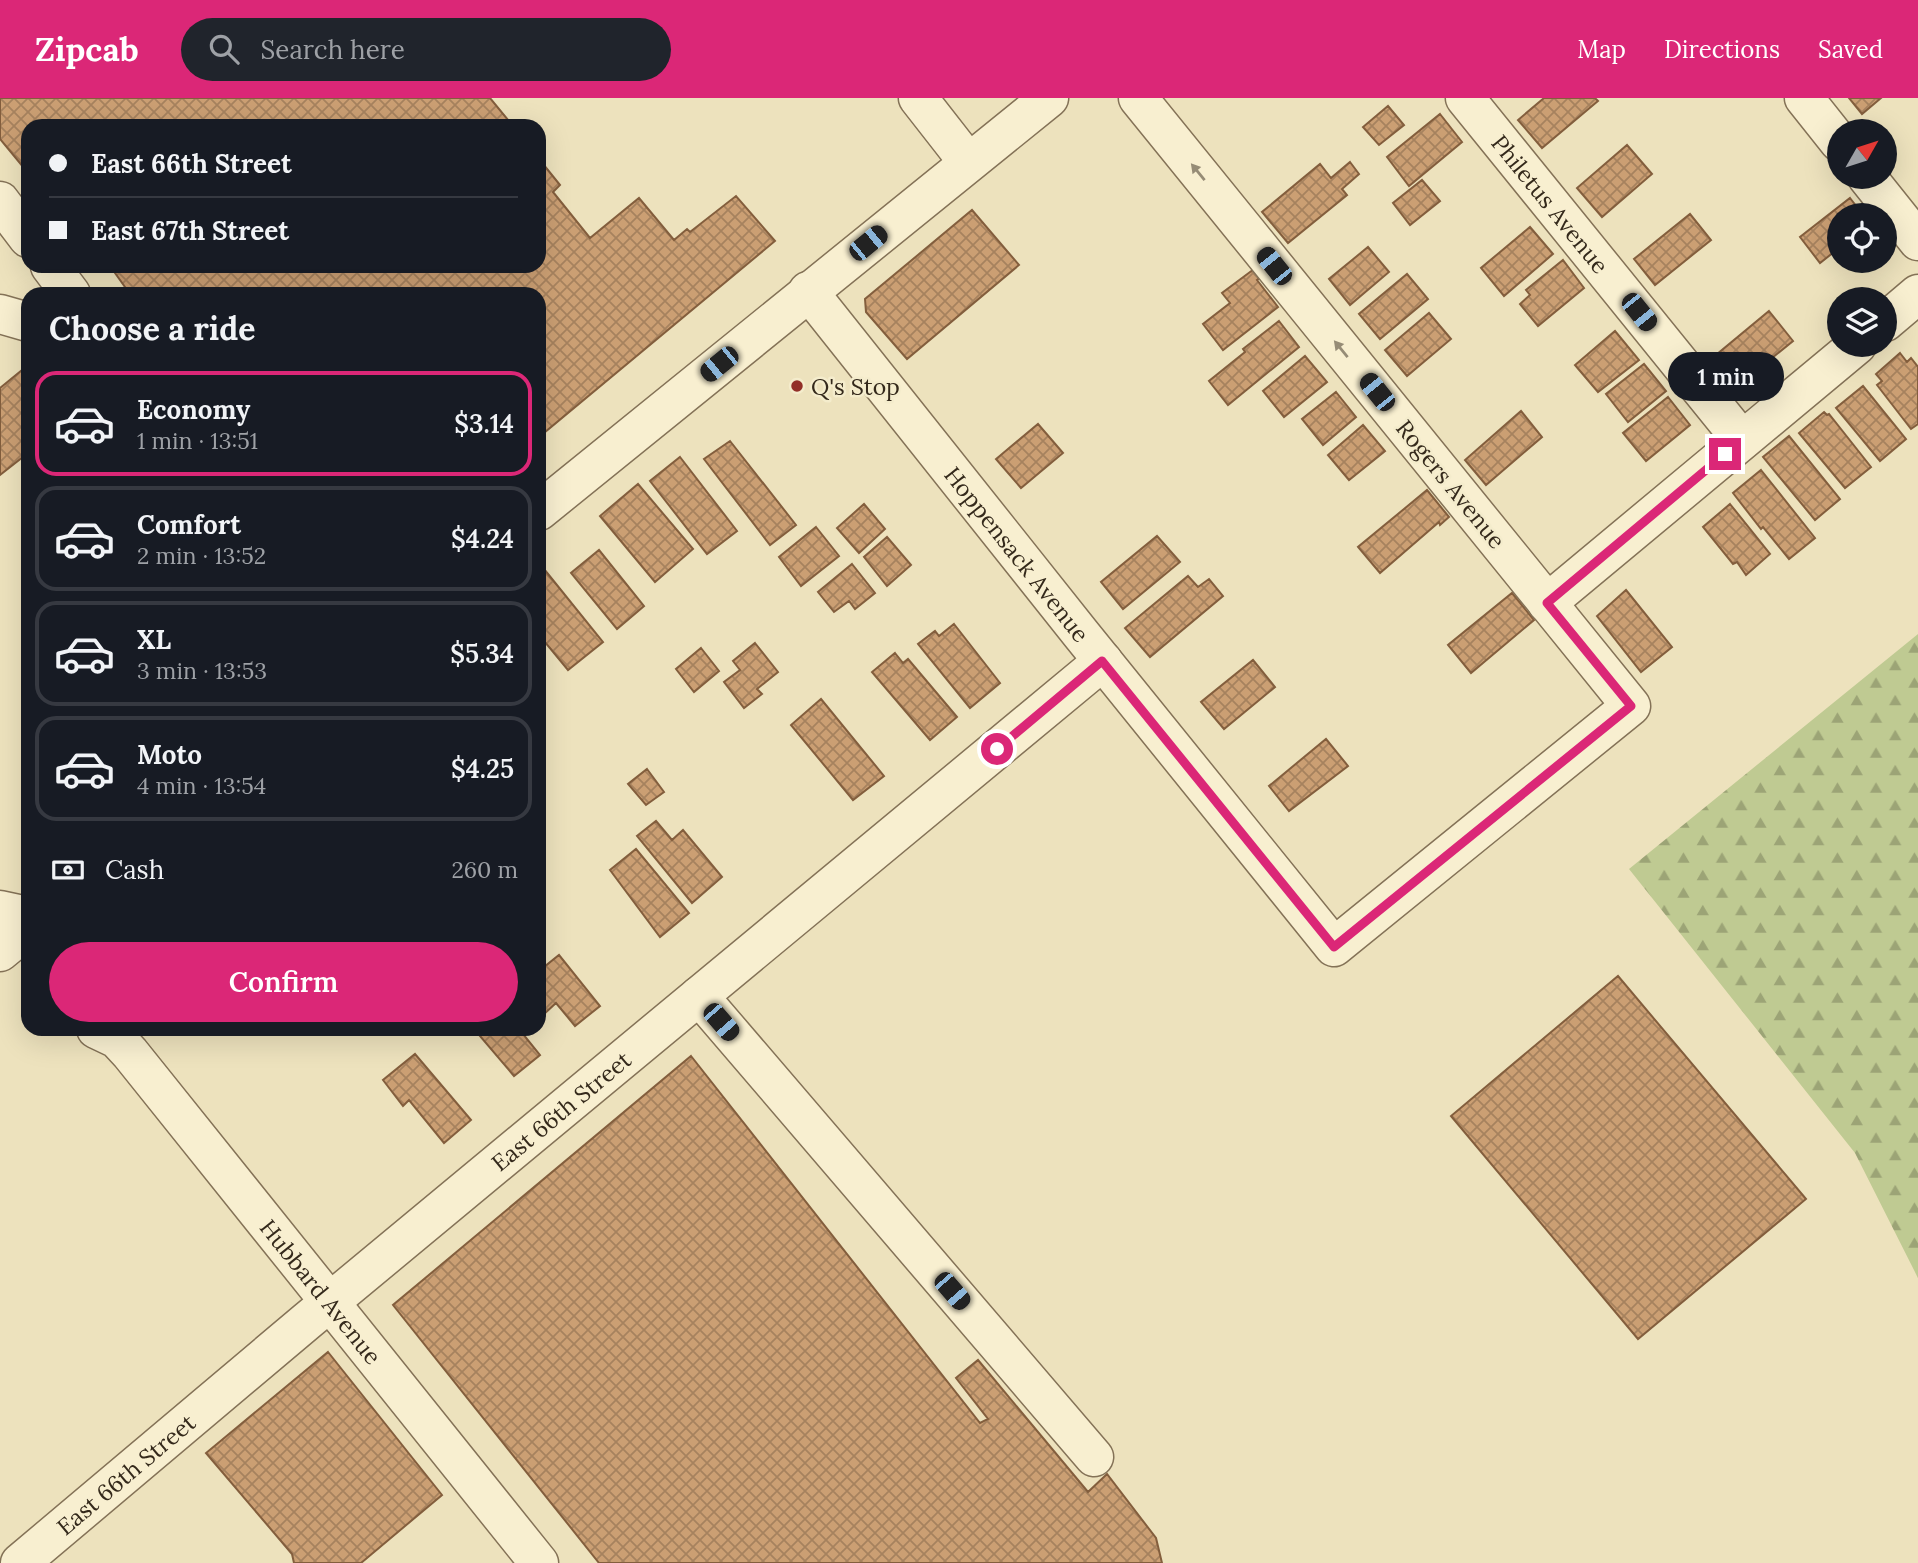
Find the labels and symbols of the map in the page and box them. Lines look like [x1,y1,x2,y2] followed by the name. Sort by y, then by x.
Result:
[1827,119,1897,189] north arrow
[1486,128,1615,279] street label: Philetus Avenue
[1191,164,1206,181] one-way arrow
[846,222,891,264] car
[1253,243,1296,289] car
[1618,289,1661,335] car
[1334,340,1349,358] one-way arrow
[697,343,742,385] car
[1667,352,1783,402] callout: 1 min
[1356,369,1399,415] car
[811,372,900,401] place label: Q's Stop
[789,378,805,394] marker: Q's Stop
[1390,414,1512,554] street label: Rogers Avenue
[1709,438,1741,470] route end
[939,460,1096,647] street label: Hoppensack Avenue
[981,733,1013,765] route start
[700,999,743,1045] car
[485,1044,636,1177] street label: East 66th Street
[254,1213,388,1370] street label: Hubbard Avenue
[931,1268,974,1314] car
[50,1407,201,1541] street label: East 66th Street

